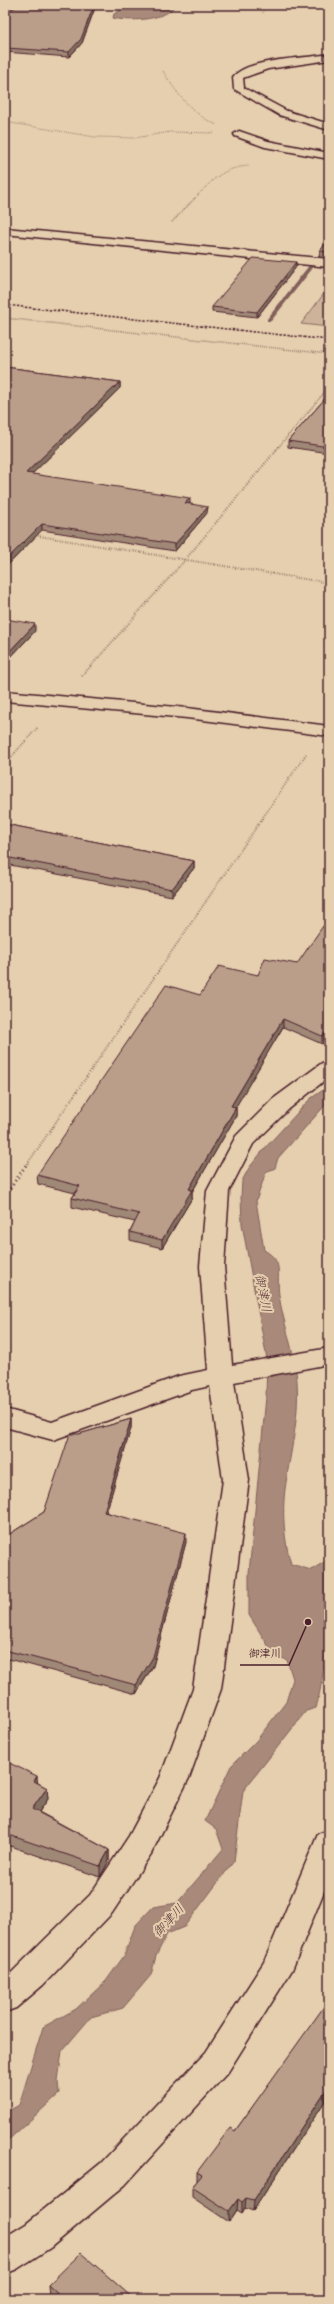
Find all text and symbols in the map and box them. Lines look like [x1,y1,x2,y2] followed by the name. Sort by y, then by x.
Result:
[251,1272,278,1314] water label: 御津川
[240,1642,289,1665] callout: 御津川
[249,1644,282,1661] text: 御津川
[147,1899,188,1940] water label: 御津川

